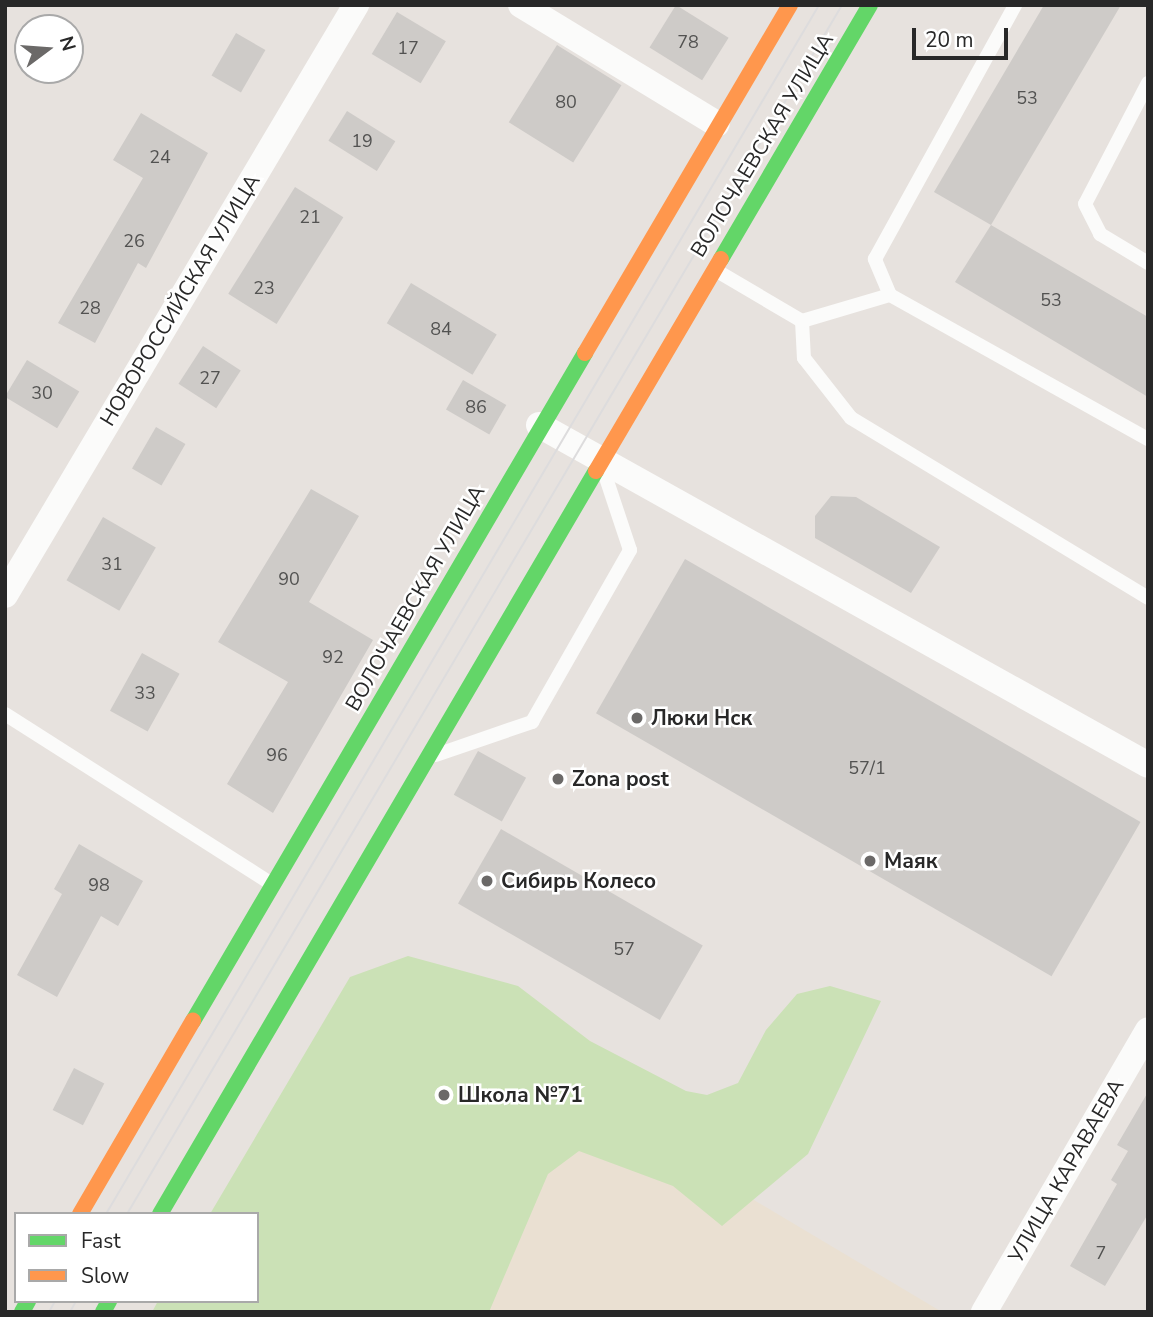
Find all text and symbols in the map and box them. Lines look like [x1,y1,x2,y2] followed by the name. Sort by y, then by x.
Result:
[14,14,84,84] north arrow
[915,14,1011,58] scale bar
[925,26,974,54] text: 20 m
[685,29,839,261] street label: ВОЛОЧАЕВСКАЯ УЛИЦА
[677,31,699,53] house number: 78
[53,33,82,54] text: N
[397,37,419,59] house number: 17
[1016,87,1038,109] house number: 53
[555,91,577,113] house number: 80
[351,130,373,152] house number: 19
[149,146,171,168] house number: 24
[95,170,265,430] street label: НОВОРОССИЙСКАЯ УЛИЦА
[299,206,321,228] house number: 21
[123,230,145,252] house number: 26
[253,277,275,299] house number: 23
[1040,289,1062,311] house number: 53
[79,297,101,319] house number: 28
[430,318,452,340] house number: 84
[199,367,221,389] house number: 27
[31,382,53,404] house number: 30
[465,396,487,418] house number: 86
[340,481,490,715] street label: ВОЛОЧАЕВСКАЯ УЛИЦА
[101,553,123,575] house number: 31
[278,568,300,590] house number: 90
[322,646,344,668] house number: 92
[134,682,156,704] house number: 33
[651,705,752,731] place label: Люки Нск
[629,710,645,726] marker: Люки Нск
[266,744,288,766] house number: 96
[848,757,886,779] house number: 57/1
[572,766,669,792] place label: Zona post
[550,771,566,787] marker: Zona post
[884,848,938,874] place label: Маяк
[862,853,878,869] marker: Маяк
[501,868,656,894] place label: Сибирь Колесо
[479,873,495,889] marker: Сибирь Колесо
[88,874,110,896] house number: 98
[613,938,635,960] house number: 57
[1003,1075,1129,1267] street label: УЛИЦА КАРАВАЕВА
[458,1082,583,1108] place label: Школа №71
[436,1087,452,1103] marker: Школа №71
[14,1212,259,1303] legend
[81,1227,121,1255] text: Fast
[1096,1242,1106,1264] house number: 7
[81,1262,129,1290] text: Slow

